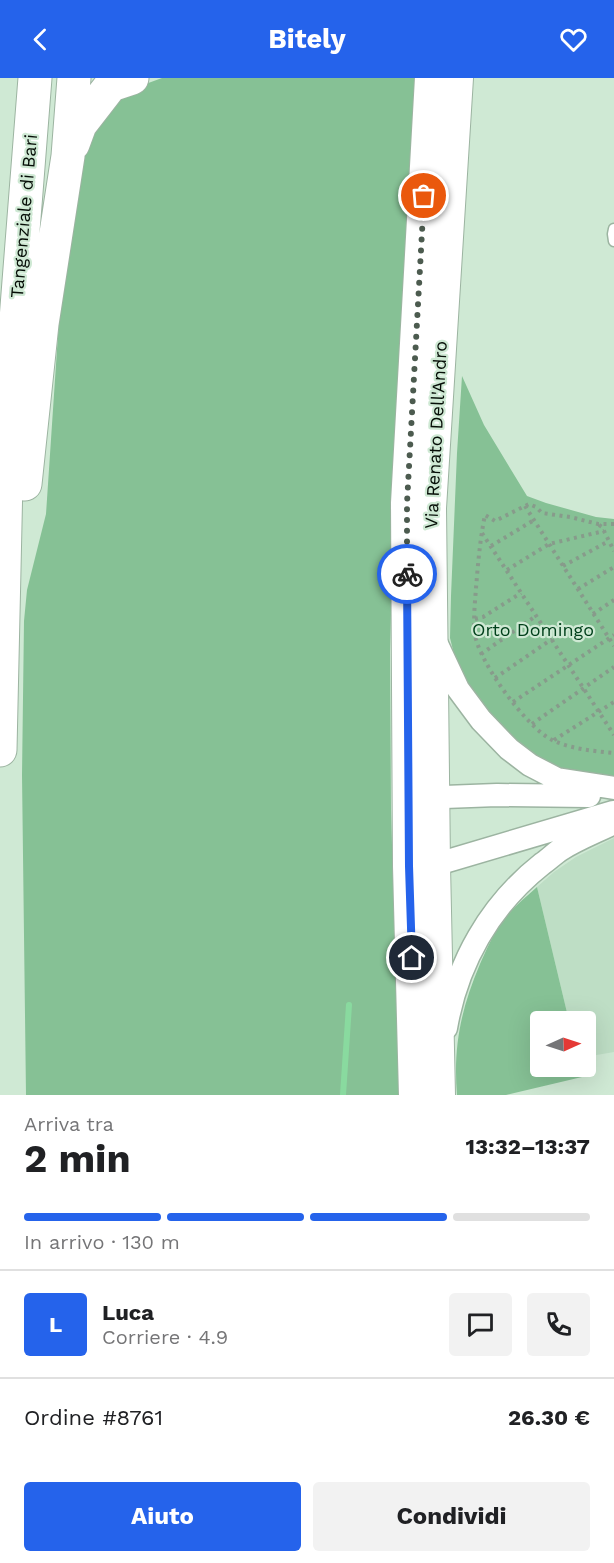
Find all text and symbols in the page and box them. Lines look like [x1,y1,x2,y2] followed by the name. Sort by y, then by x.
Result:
[24,23,57,56] icon: back
[268,23,346,55] text: Bitely
[557,23,590,56] icon: heart
[6,133,41,299] street label: Tangenziale di Bari
[398,170,449,221] pin
[407,179,440,212] icon: bag
[420,340,451,530] street label: Via Renato Dell'Andro
[377,544,437,604] courier
[391,558,424,591] icon: bike
[472,619,594,640] park label: Orto Domingo
[386,932,437,983] pin
[395,941,428,974] icon: home
[530,1011,596,1077] north arrow
[530,1011,596,1077] map controls
[24,1112,114,1136] text: Arriva tra
[466,1134,590,1159] text: 13:32–13:37
[24,1136,131,1181] text: 2 min
[24,1230,180,1254] text: In arrivo · 130 m
[449,1293,512,1356] button: chat
[527,1293,590,1356] button: phone
[102,1300,154,1325] text: Luca
[49,1312,62,1337] text: L
[102,1325,228,1349] text: Corriere · 4.9
[24,1405,163,1430] text: Ordine #8761
[508,1405,590,1430] text: 26.30 €
[24,1482,301,1551] button: Aiuto
[313,1482,590,1551] button: Condividi

